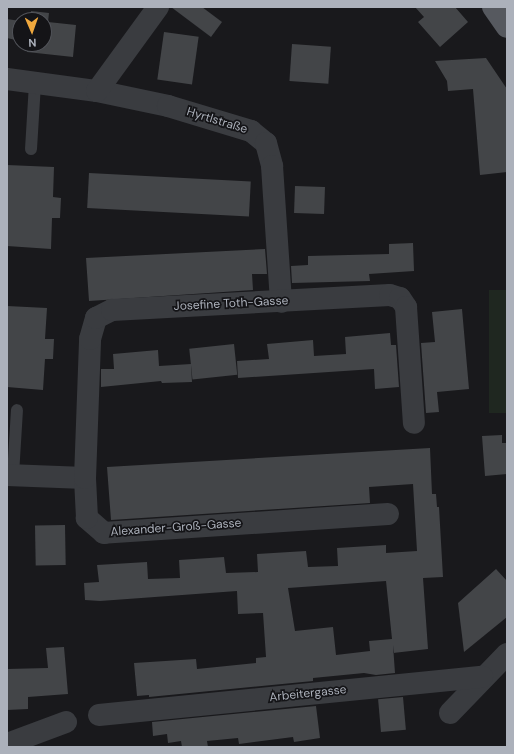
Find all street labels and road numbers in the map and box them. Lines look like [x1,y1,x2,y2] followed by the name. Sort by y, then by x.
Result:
[185,105,249,137] street label: Hyrtlstraße
[173,294,289,314] street label: Josefine Toth-Gasse
[110,516,242,540] street label: Alexander-Groß-Gasse
[269,683,347,705] street label: Arbeitergasse

